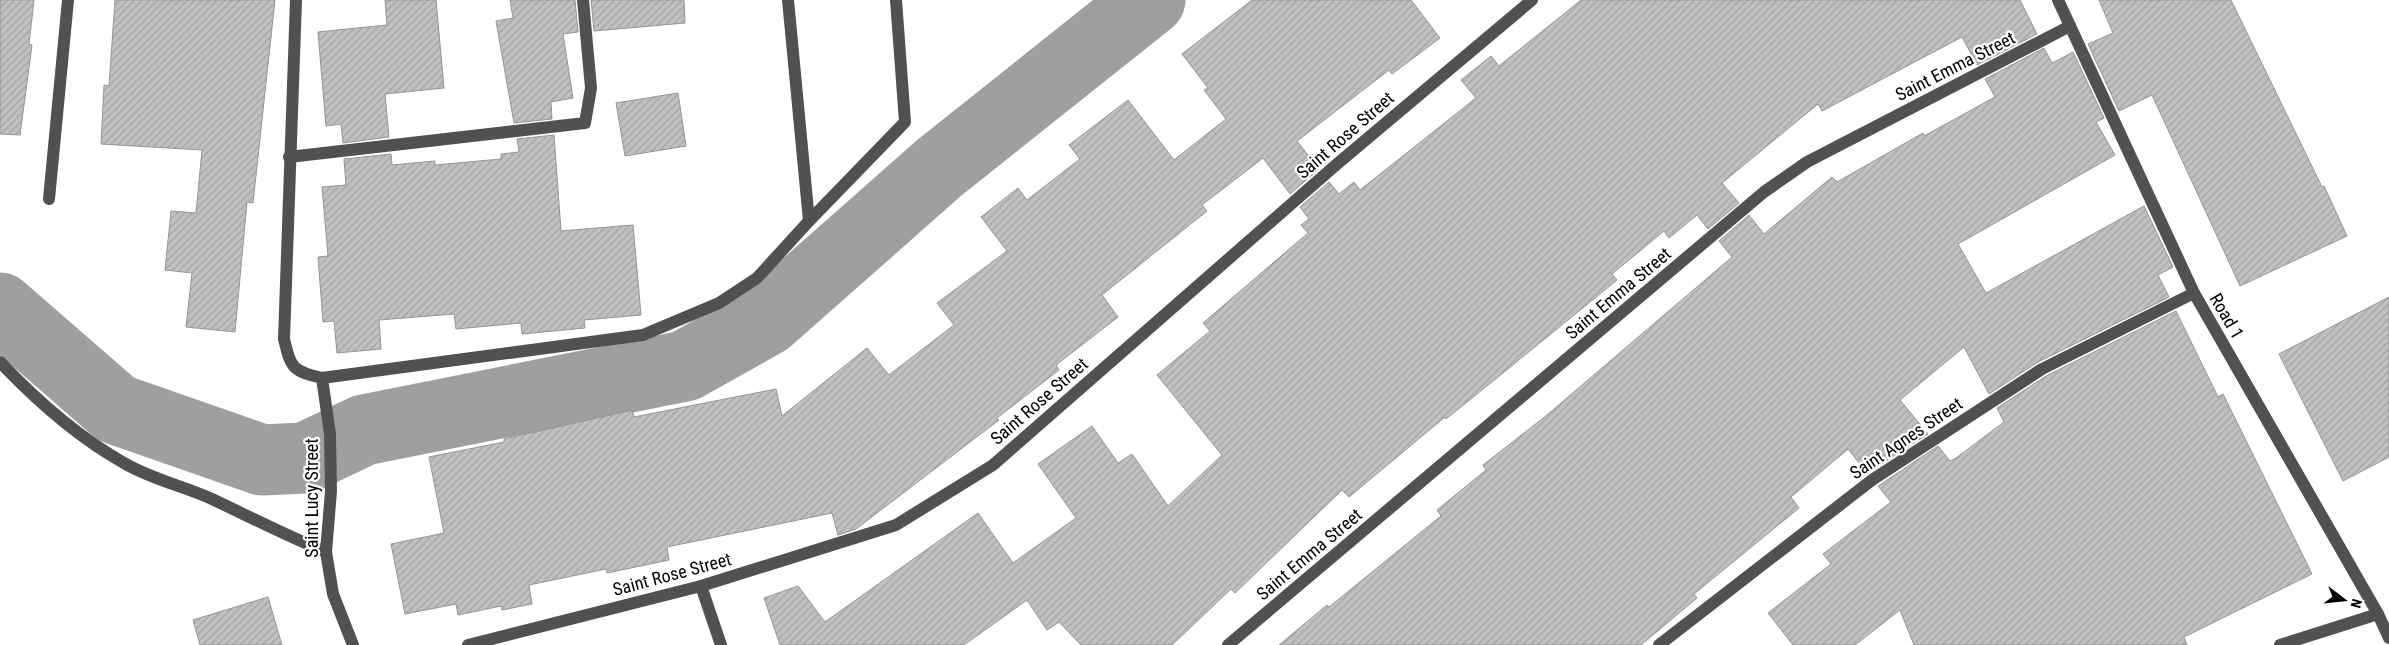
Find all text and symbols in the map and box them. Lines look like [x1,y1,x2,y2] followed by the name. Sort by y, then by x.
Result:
[1892,27,2018,105] street label: Saint Emma Street
[1292,87,1398,183] street label: Saint Rose Street
[1561,243,1675,343] street label: Saint Emma Street
[2206,289,2248,343] street label: Road 1
[986,353,1092,449] street label: Saint Rose Street
[1846,393,1966,483] street label: Saint Agnes Street
[301,438,322,558] street label: Saint Lucy Street
[1252,504,1366,604] street label: Saint Emma Street
[610,548,734,600] street label: Saint Rose Street
[2319,575,2369,625] north arrow
[2348,597,2365,610] text: N

